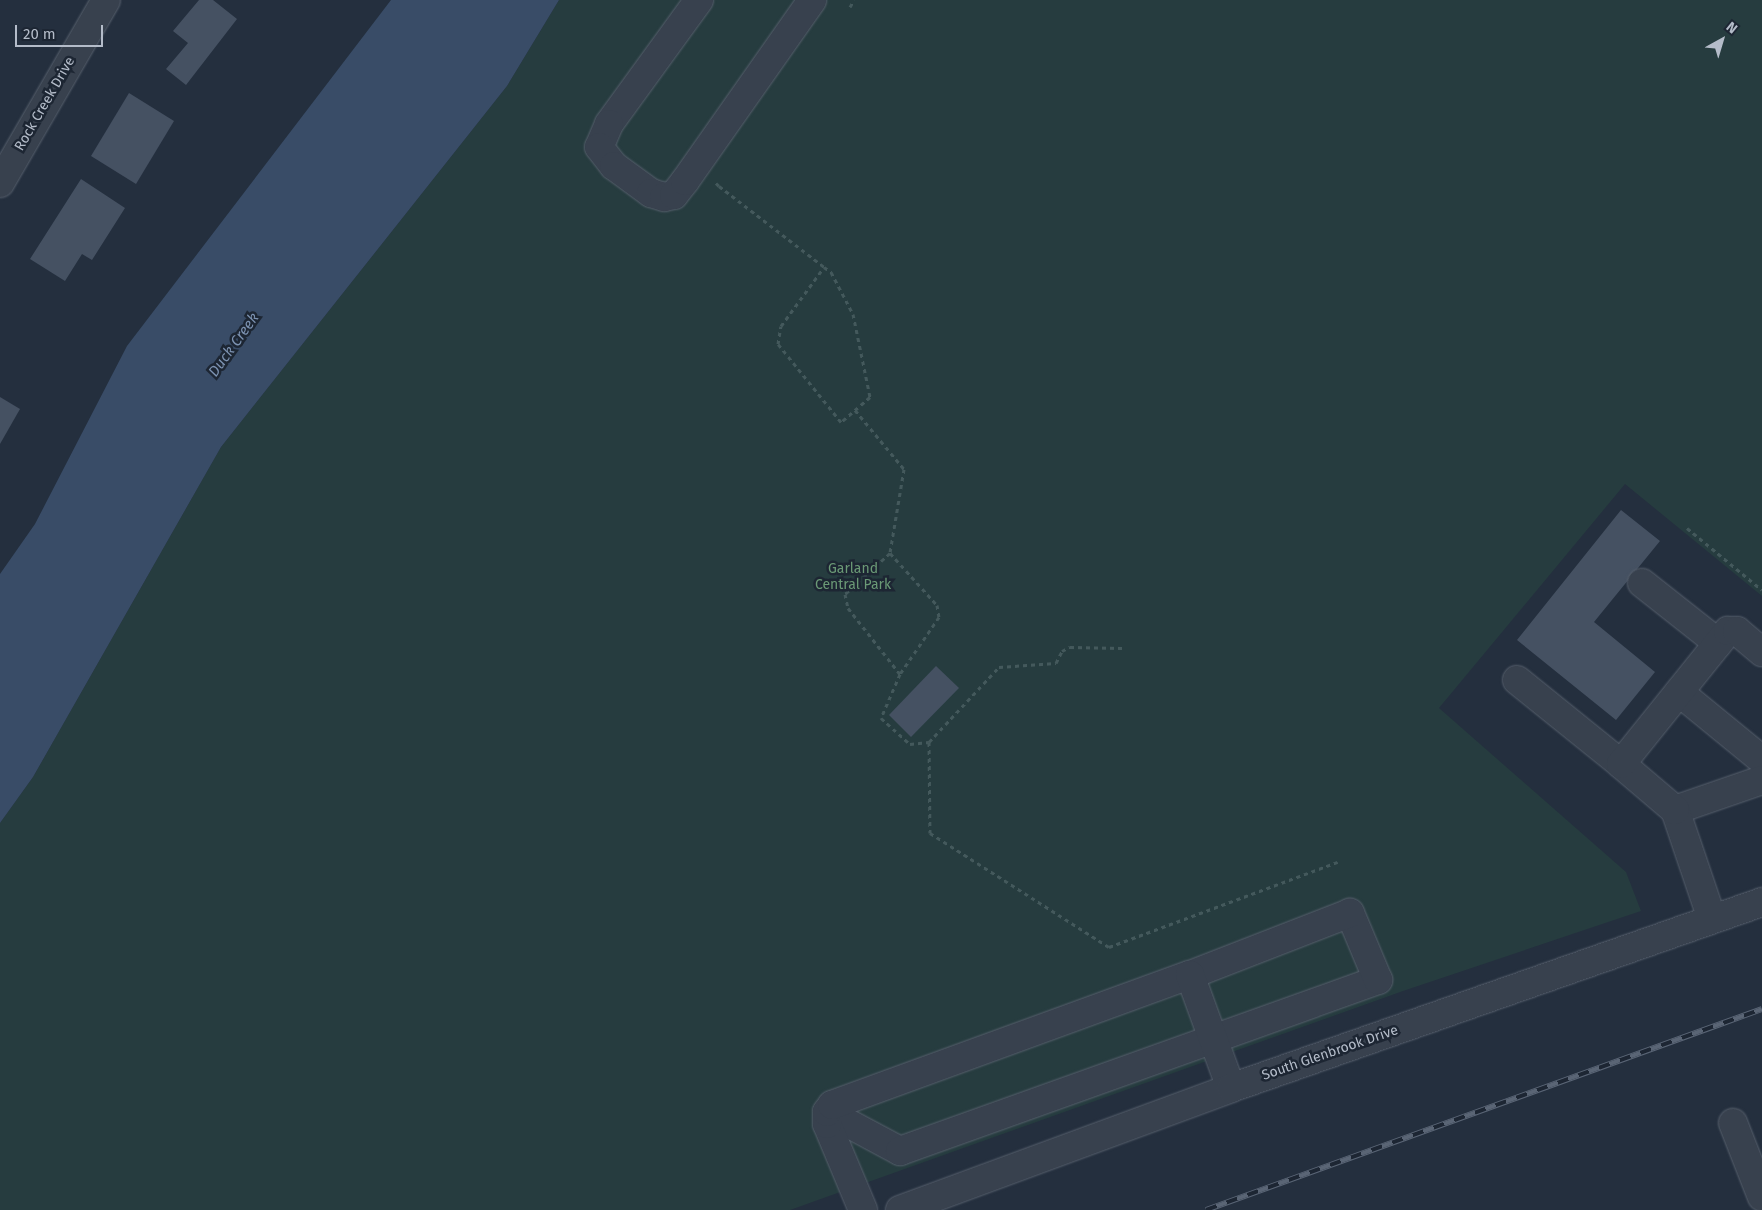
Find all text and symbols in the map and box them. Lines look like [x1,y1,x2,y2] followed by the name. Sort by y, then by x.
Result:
[18,15,105,47] scale bar
[1697,15,1747,65] north arrow
[1723,18,1741,37] text: N
[23,25,56,43] text: 20 m
[11,54,79,154] street label: Rock Creek Drive
[205,310,263,380] water label: Duck Creek
[815,561,891,594] park label: Garland Central Park
[1260,1022,1400,1084] street label: South Glenbrook Drive

